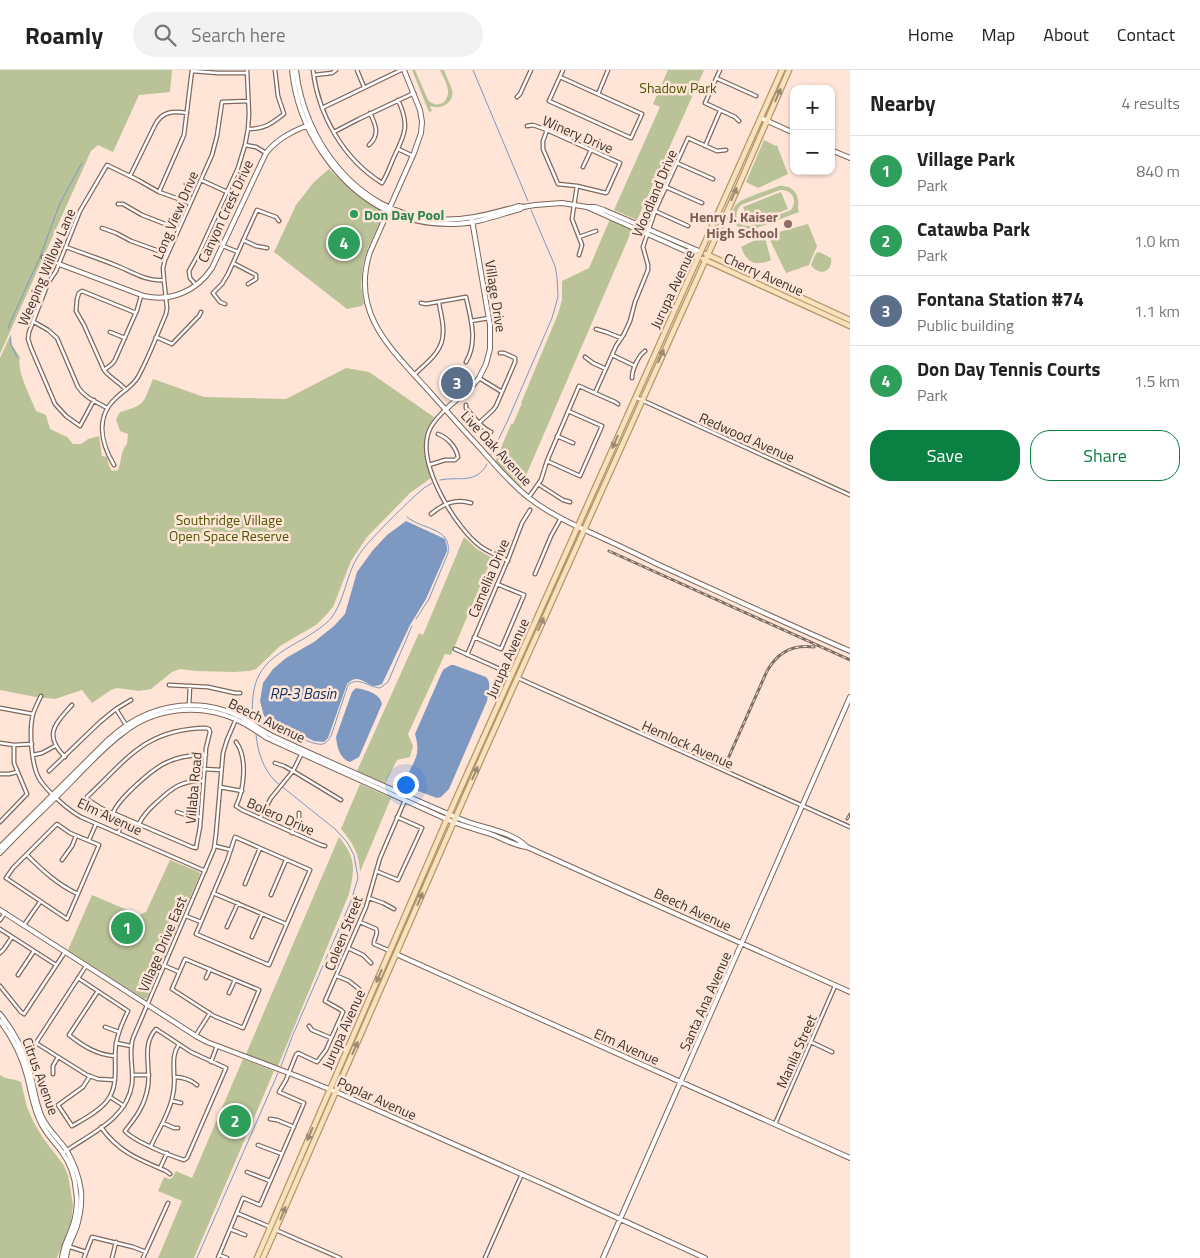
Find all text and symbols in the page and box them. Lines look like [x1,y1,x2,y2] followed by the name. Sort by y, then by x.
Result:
[133,12,483,57] search box
[25,17,103,53] text: Roamly
[191,20,286,49] text: Search here
[151,21,179,49] icon: search
[908,21,954,48] text: Home
[982,21,1015,48] text: Map
[1043,21,1089,48] text: About
[1117,21,1175,48] text: Contact
[639,77,717,98] park label: Shadow Park
[790,85,835,175] map controls
[790,85,835,130] button: +
[870,87,935,119] text: Nearby
[774,88,782,102] one-way arrow
[1121,91,1180,115] text: 4 results
[539,110,617,158] street label: Winery Drive
[790,130,835,175] button: −
[917,144,1015,173] text: Village Park
[626,146,682,240] street label: Woodland Drive
[192,156,258,266] street label: Canyon Crest Drive
[882,159,890,183] text: 1
[1136,159,1180,183] text: 840 m
[147,167,203,263] street label: Long View Drive
[917,173,948,197] text: Park
[731,187,739,201] one-way arrow
[364,204,444,225] place label: Don Day Pool
[12,205,80,329] street label: Weeping Willow Lane
[690,206,778,243] place label: Henry J. Kaiser High School
[348,208,360,220] marker: Don Day Pool
[917,214,1030,243] text: Catawba Park
[782,218,794,230] marker: Henry J. Kaiser High School
[328,224,360,262] pin: 4
[882,229,890,253] text: 2
[1134,229,1180,253] text: 1.0 km
[917,243,948,267] text: Park
[645,246,699,332] street label: Jurupa Avenue
[721,247,807,301] street label: Cherry Avenue
[480,258,512,334] street label: Village Drive
[917,284,1084,313] text: Fontana Station #74
[882,299,890,323] text: 3
[1134,299,1180,323] text: 1.1 km
[917,313,1014,337] text: Public building
[658,349,666,363] one-way arrow
[917,354,1100,383] text: Don Day Tennis Courts
[441,364,473,402] pin: 3
[882,369,890,393] text: 4
[1134,369,1180,393] text: 1.5 km
[917,383,948,407] text: Park
[456,406,538,490] street label: Live Oak Avenue
[696,407,798,467] street label: Redwood Avenue
[870,430,1020,481] button: Save
[1030,430,1180,481] button: Share
[611,435,619,449] one-way arrow
[169,509,289,546] park label: Southridge Village Open Space Reserve
[462,535,514,621] street label: Camellia Drive
[480,615,534,701] street label: Jurupa Avenue
[538,617,546,631] one-way arrow
[270,682,337,705] water label: RP-3 Basin
[225,692,309,748] street label: Beech Avenue
[639,714,737,774] street label: Hemlock Avenue
[179,751,207,825] street label: Villaba Road
[471,766,479,780] one-way arrow
[393,772,419,798] your location
[74,792,146,840] street label: Elm Avenue
[244,792,318,840] street label: Bolero Drive
[651,882,735,936] street label: Beech Avenue
[318,892,368,974] street label: Coleen Street
[416,892,424,906] one-way arrow
[132,893,192,995] street label: Village Drive East
[111,909,143,947] pin: 1
[674,948,736,1054] street label: Santa Ana Avenue
[374,969,382,983] one-way arrow
[316,986,370,1072] street label: Jurupa Avenue
[770,1011,822,1091] street label: Manila Street
[591,1022,663,1070] street label: Elm Avenue
[17,1034,65,1118] street label: Citrus Avenue
[351,1041,359,1055] one-way arrow
[334,1071,420,1125] street label: Poplar Avenue
[219,1102,251,1140] pin: 2
[305,1127,313,1142] one-way arrow
[279,1206,287,1220] one-way arrow

